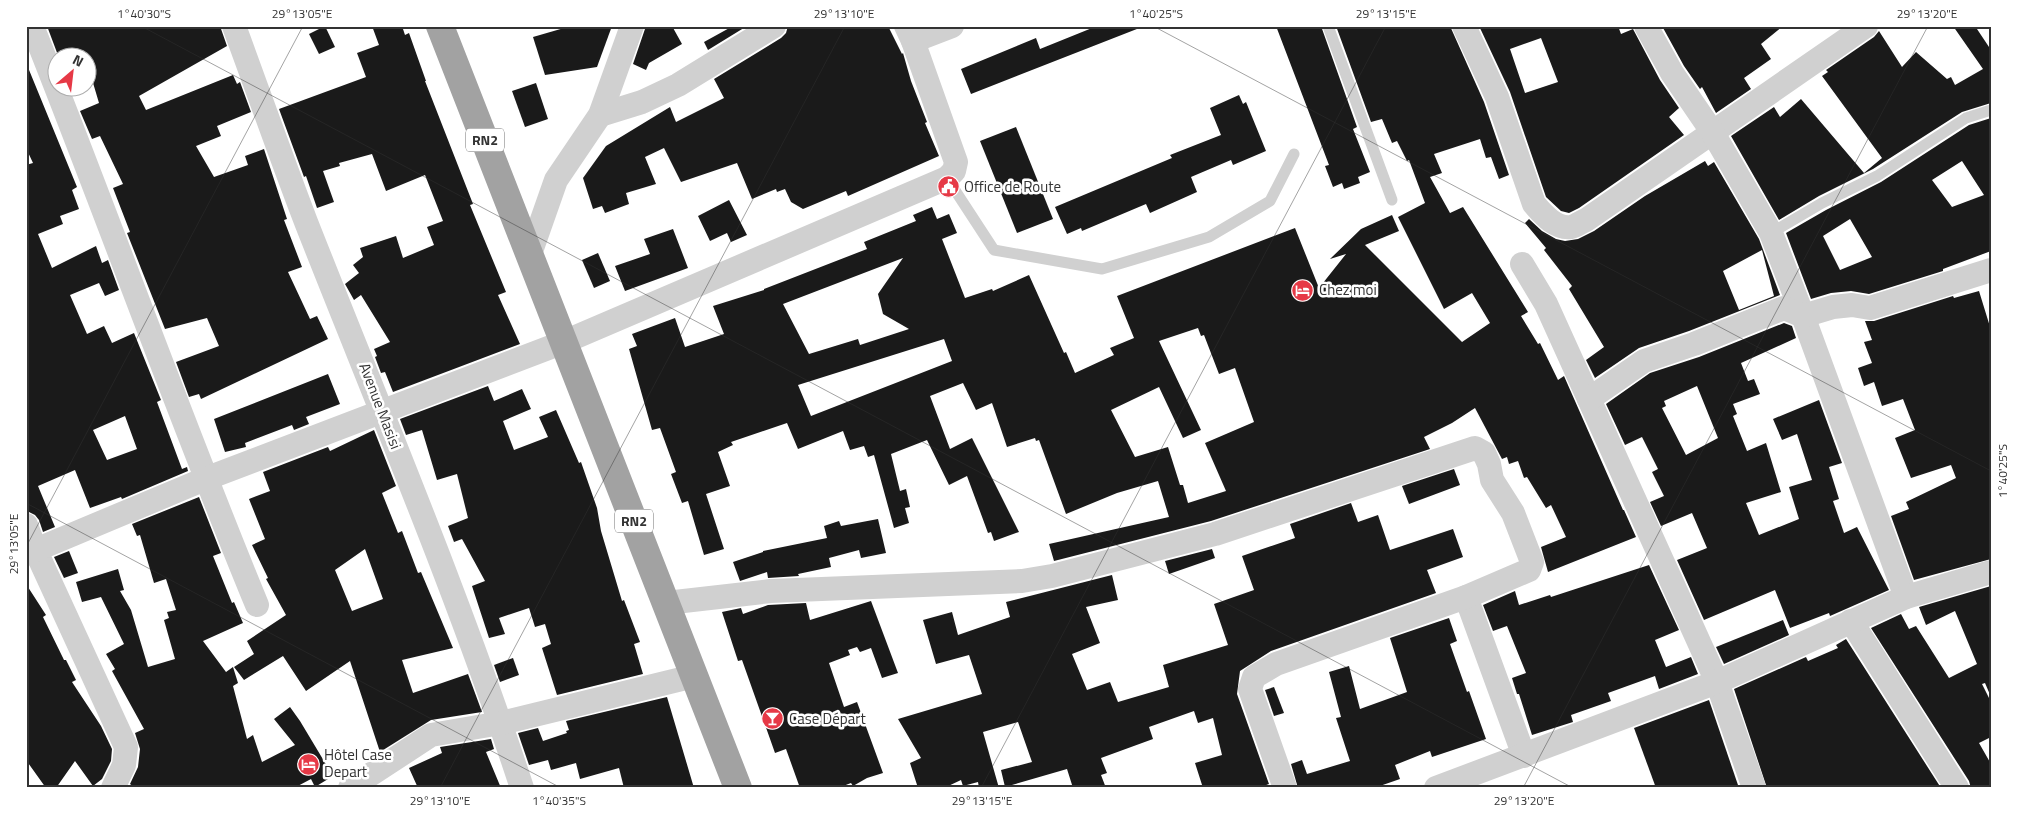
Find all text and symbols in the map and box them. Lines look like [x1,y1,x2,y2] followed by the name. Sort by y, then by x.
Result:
[117,4,171,23] text: 1°40'30"S
[272,4,333,23] text: 29°13'05"E
[814,4,875,23] text: 29°13'10"E
[1129,4,1183,23] text: 1°40'25"S
[1356,4,1417,23] text: 29°13'15"E
[1897,4,1958,23] text: 29°13'20"E
[48,48,98,98] north arrow
[69,49,88,72] text: N
[466,128,504,152] road number: RN2
[936,175,960,199] public building icon: Office de Route
[964,175,1061,198] place label: Office de Route
[1291,278,1315,302] hotel icon: Chez moi
[1319,278,1377,301] place label: Chez moi
[353,359,407,452] street label: Avenue Masisi
[1993,444,2012,498] text: 1°40'25"S
[615,510,653,532] road number: RN2
[4,513,23,574] text: 29°13'05"E
[761,707,785,731] bar icon: Case Départ
[789,707,866,730] place label: Case Départ
[324,743,392,783] place label: Hôtel Case Depart
[296,752,320,776] hotel icon: Hôtel Case Depart
[410,791,471,810] text: 29°13'10"E
[532,791,586,810] text: 1°40'35"S
[952,791,1013,810] text: 29°13'15"E
[1494,791,1555,810] text: 29°13'20"E

